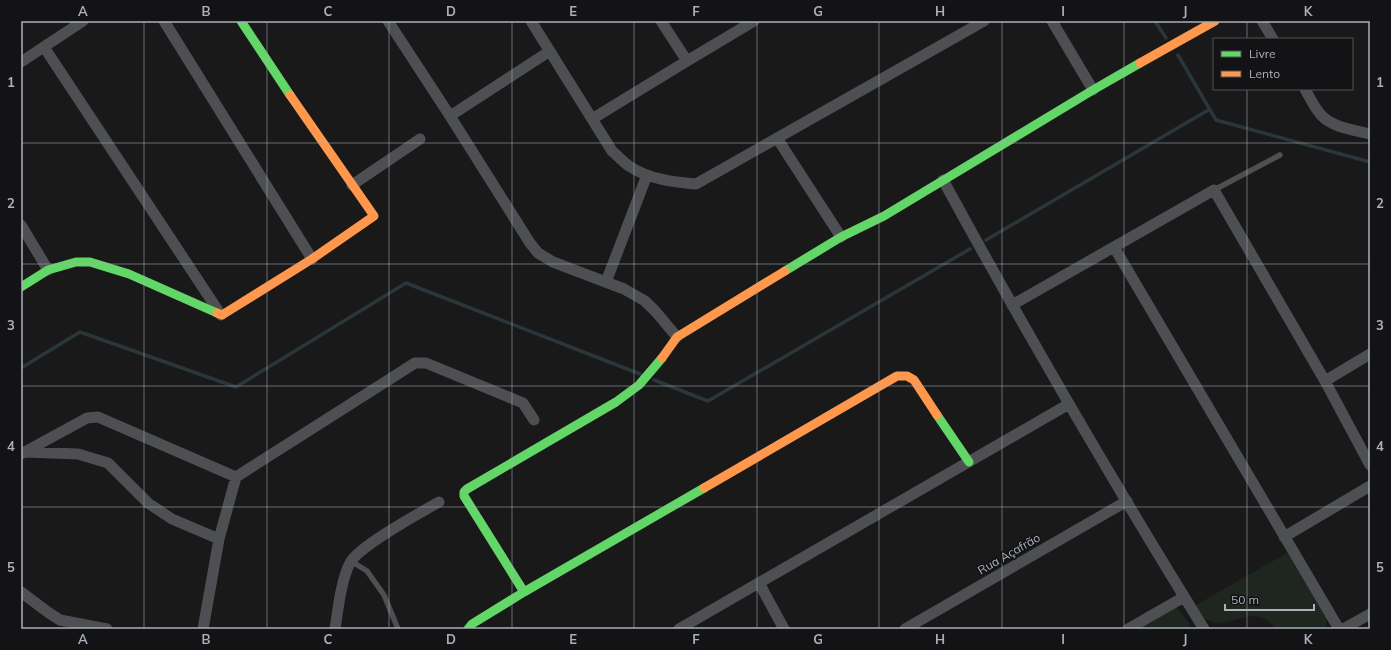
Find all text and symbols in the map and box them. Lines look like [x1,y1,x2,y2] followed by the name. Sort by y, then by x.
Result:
[78,3,88,19] text: A
[202,3,211,19] text: B
[324,3,333,19] text: C
[446,3,456,19] text: D
[569,3,577,19] text: E
[692,3,700,19] text: F
[813,3,823,19] text: G
[935,3,945,19] text: H
[1061,3,1065,19] text: I
[1183,3,1187,19] text: J
[1304,3,1314,19] text: K
[1213,38,1353,90] legend
[1249,46,1276,61] text: Livre
[1249,66,1280,81] text: Lento
[7,74,15,90] text: 1
[1376,74,1384,90] text: 1
[7,195,15,211] text: 2
[1376,195,1384,211] text: 2
[7,317,15,333] text: 3
[1376,317,1384,333] text: 3
[7,438,15,454] text: 4
[1376,438,1384,454] text: 4
[975,530,1043,578] street label: Rua Açafrão
[7,559,15,575] text: 5
[1376,559,1384,575] text: 5
[1225,586,1314,612] scale bar
[1231,592,1259,607] text: 50 m
[78,631,88,647] text: A
[202,631,211,647] text: B
[324,631,333,647] text: C
[446,631,456,647] text: D
[569,631,577,647] text: E
[692,631,700,647] text: F
[813,631,823,647] text: G
[935,631,945,647] text: H
[1061,631,1065,647] text: I
[1183,631,1187,647] text: J
[1304,631,1314,647] text: K

